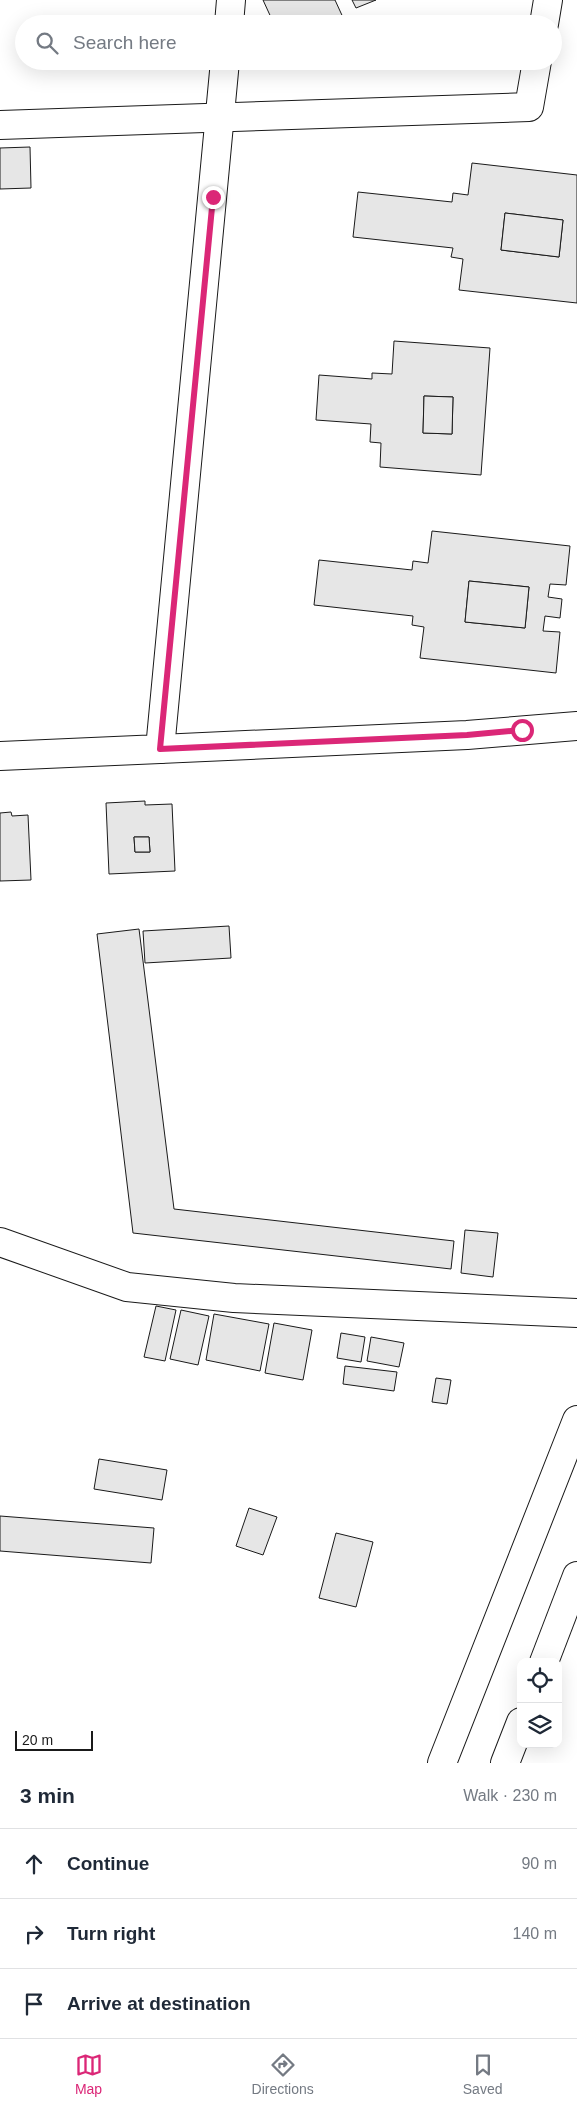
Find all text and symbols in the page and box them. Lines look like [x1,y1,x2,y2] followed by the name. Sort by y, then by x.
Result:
[15,15,562,70] search box
[33,29,61,57] icon: search
[73,32,177,53] text: Search here
[202,186,225,209] route end
[511,719,534,742] route start
[517,1658,562,1748] map controls
[517,1658,562,1703] button: locate
[517,1703,562,1748] button: layers
[15,1728,92,1751] scale bar
[22,1732,53,1748] text: 20 m
[20,1784,75,1807] text: 3 min
[463,1787,557,1804] text: Walk · 230 m
[20,1850,48,1878] icon: ahead
[67,1853,149,1874] text: Continue
[521,1855,557,1872] text: 90 m
[20,1920,48,1948] icon: right
[67,1923,155,1944] text: Turn right
[513,1925,557,1942] text: 140 m
[20,1990,48,2018] icon: arrive
[67,1993,251,2014] text: Arrive at destination
[75,2051,103,2097] tab: Map
[252,2051,314,2097] tab: Directions
[463,2051,502,2097] tab: Saved

